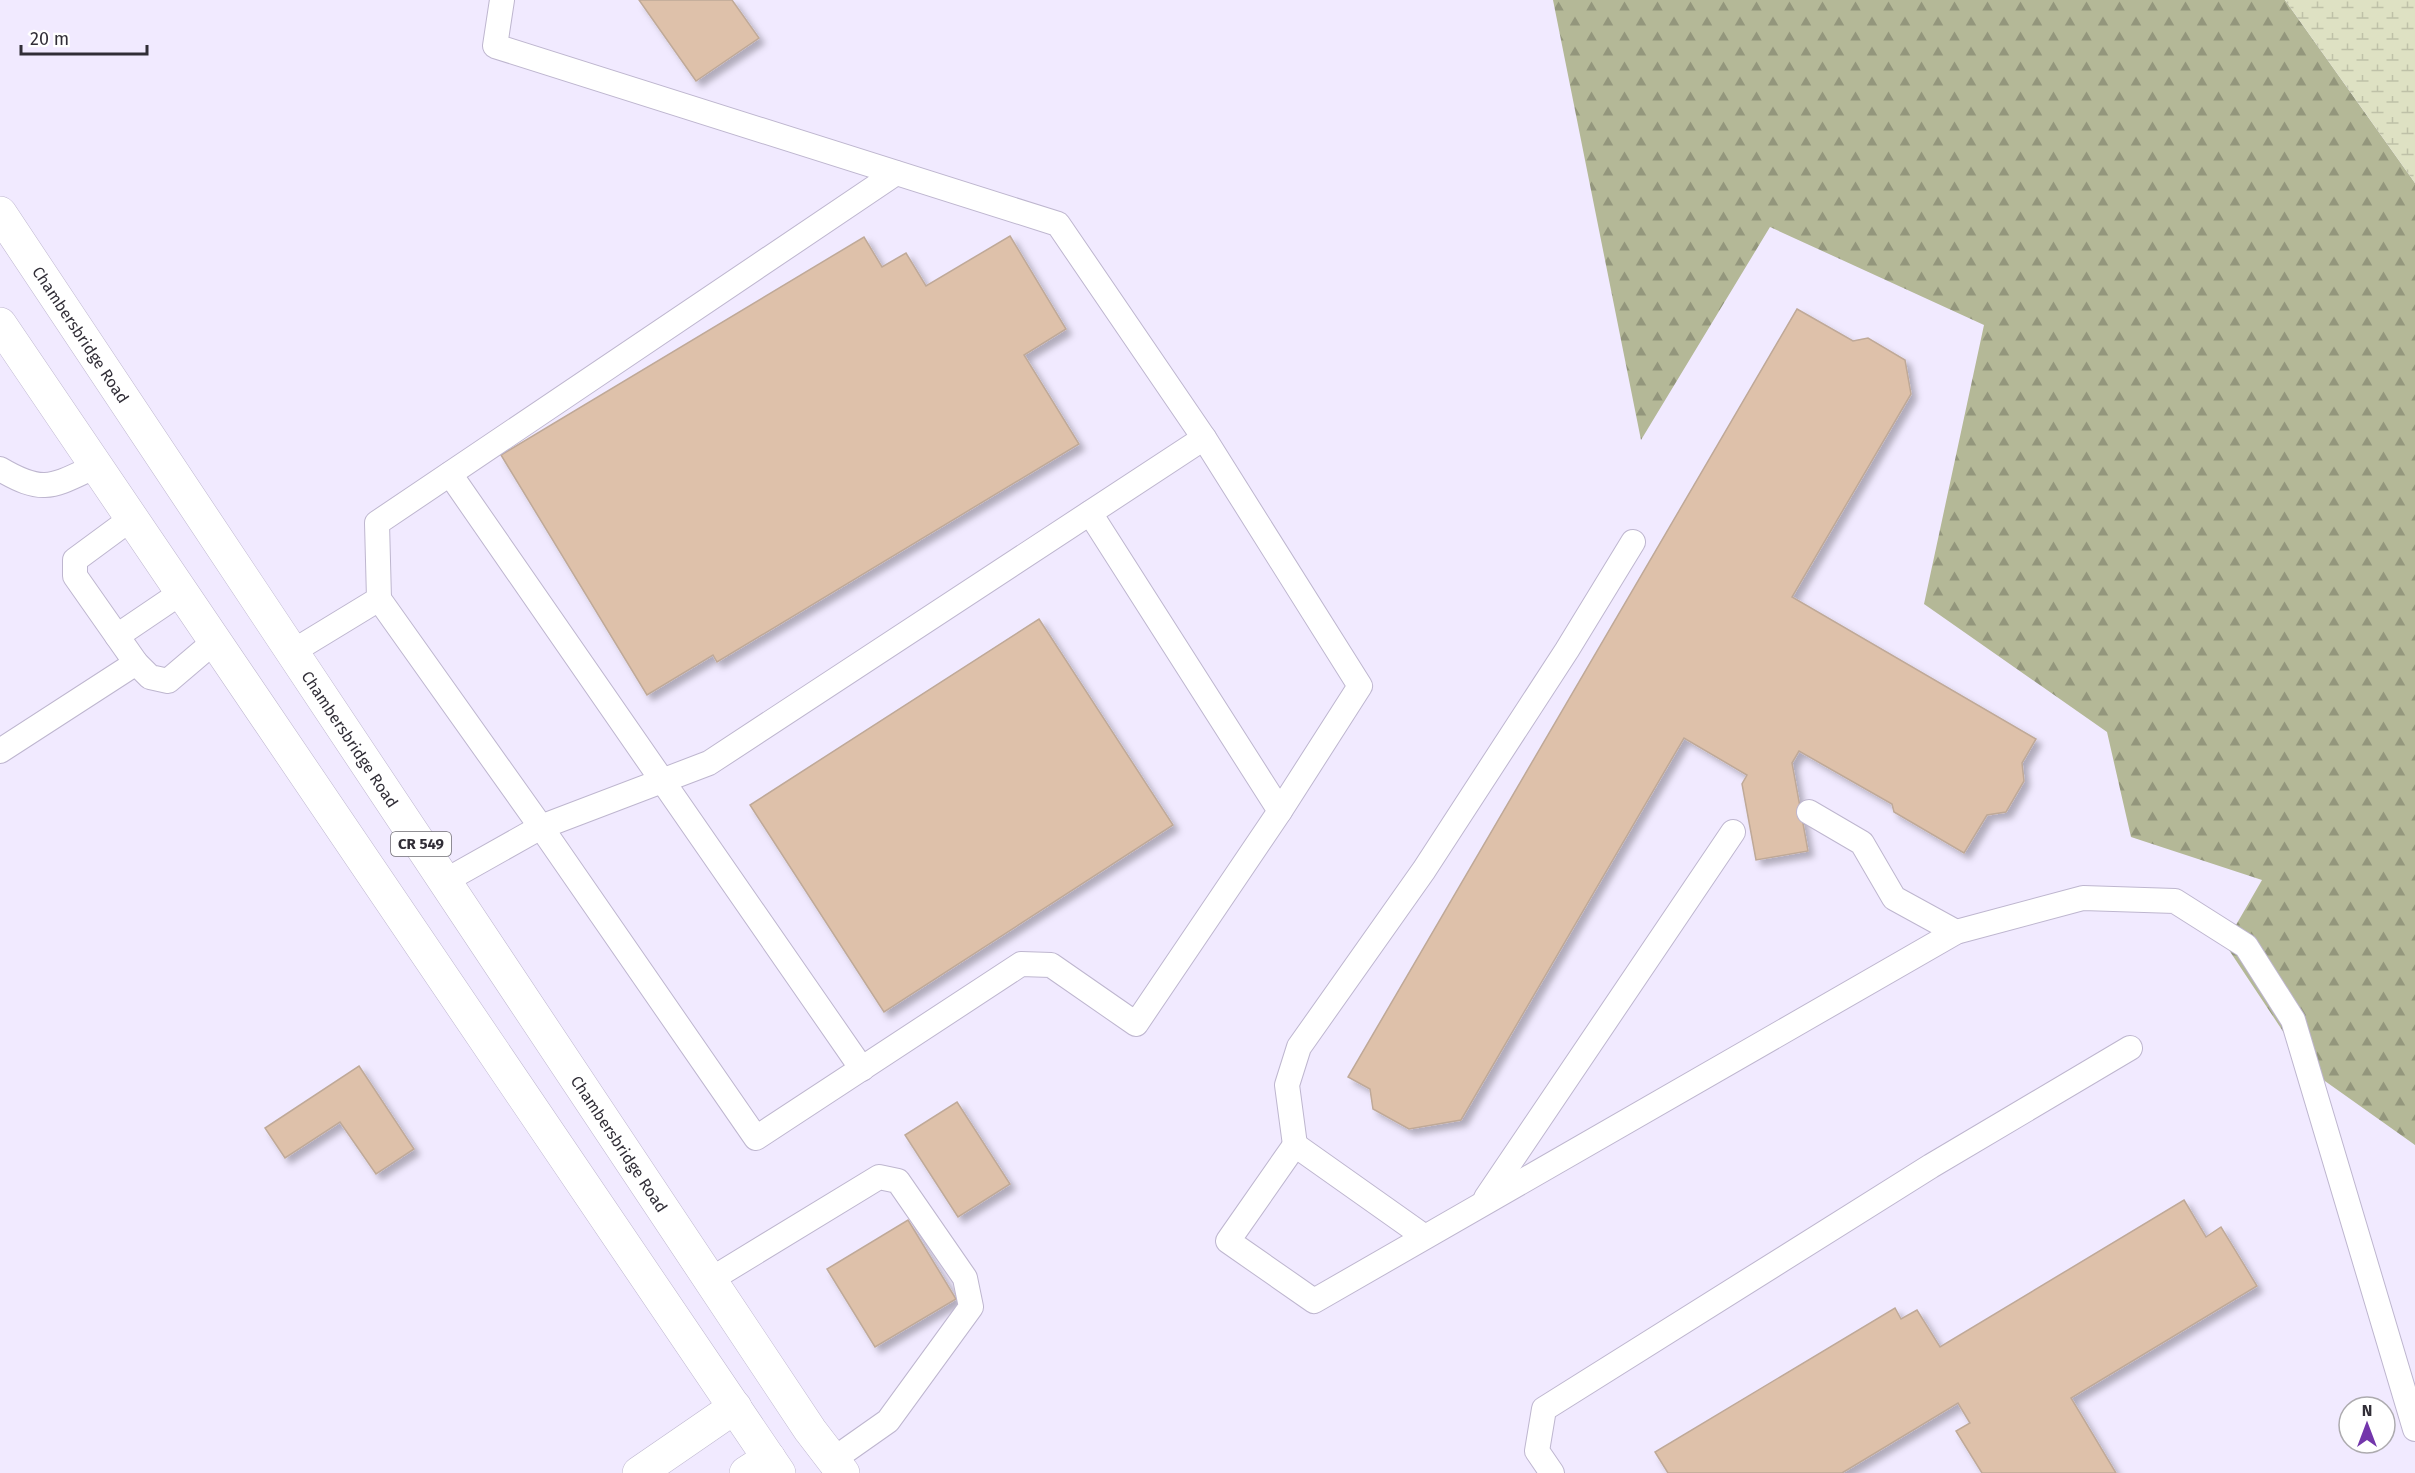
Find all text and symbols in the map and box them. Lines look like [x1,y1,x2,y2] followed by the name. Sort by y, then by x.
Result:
[21,18,147,56] scale bar
[30,28,69,50] text: 20 m
[28,263,133,407] street label: Chambersbridge Road
[297,667,402,811] street label: Chambersbridge Road
[391,832,451,856] road number: CR 549
[567,1072,671,1216] street label: Chambersbridge Road
[2337,1395,2397,1455] north arrow
[2362,1401,2372,1420] text: N

